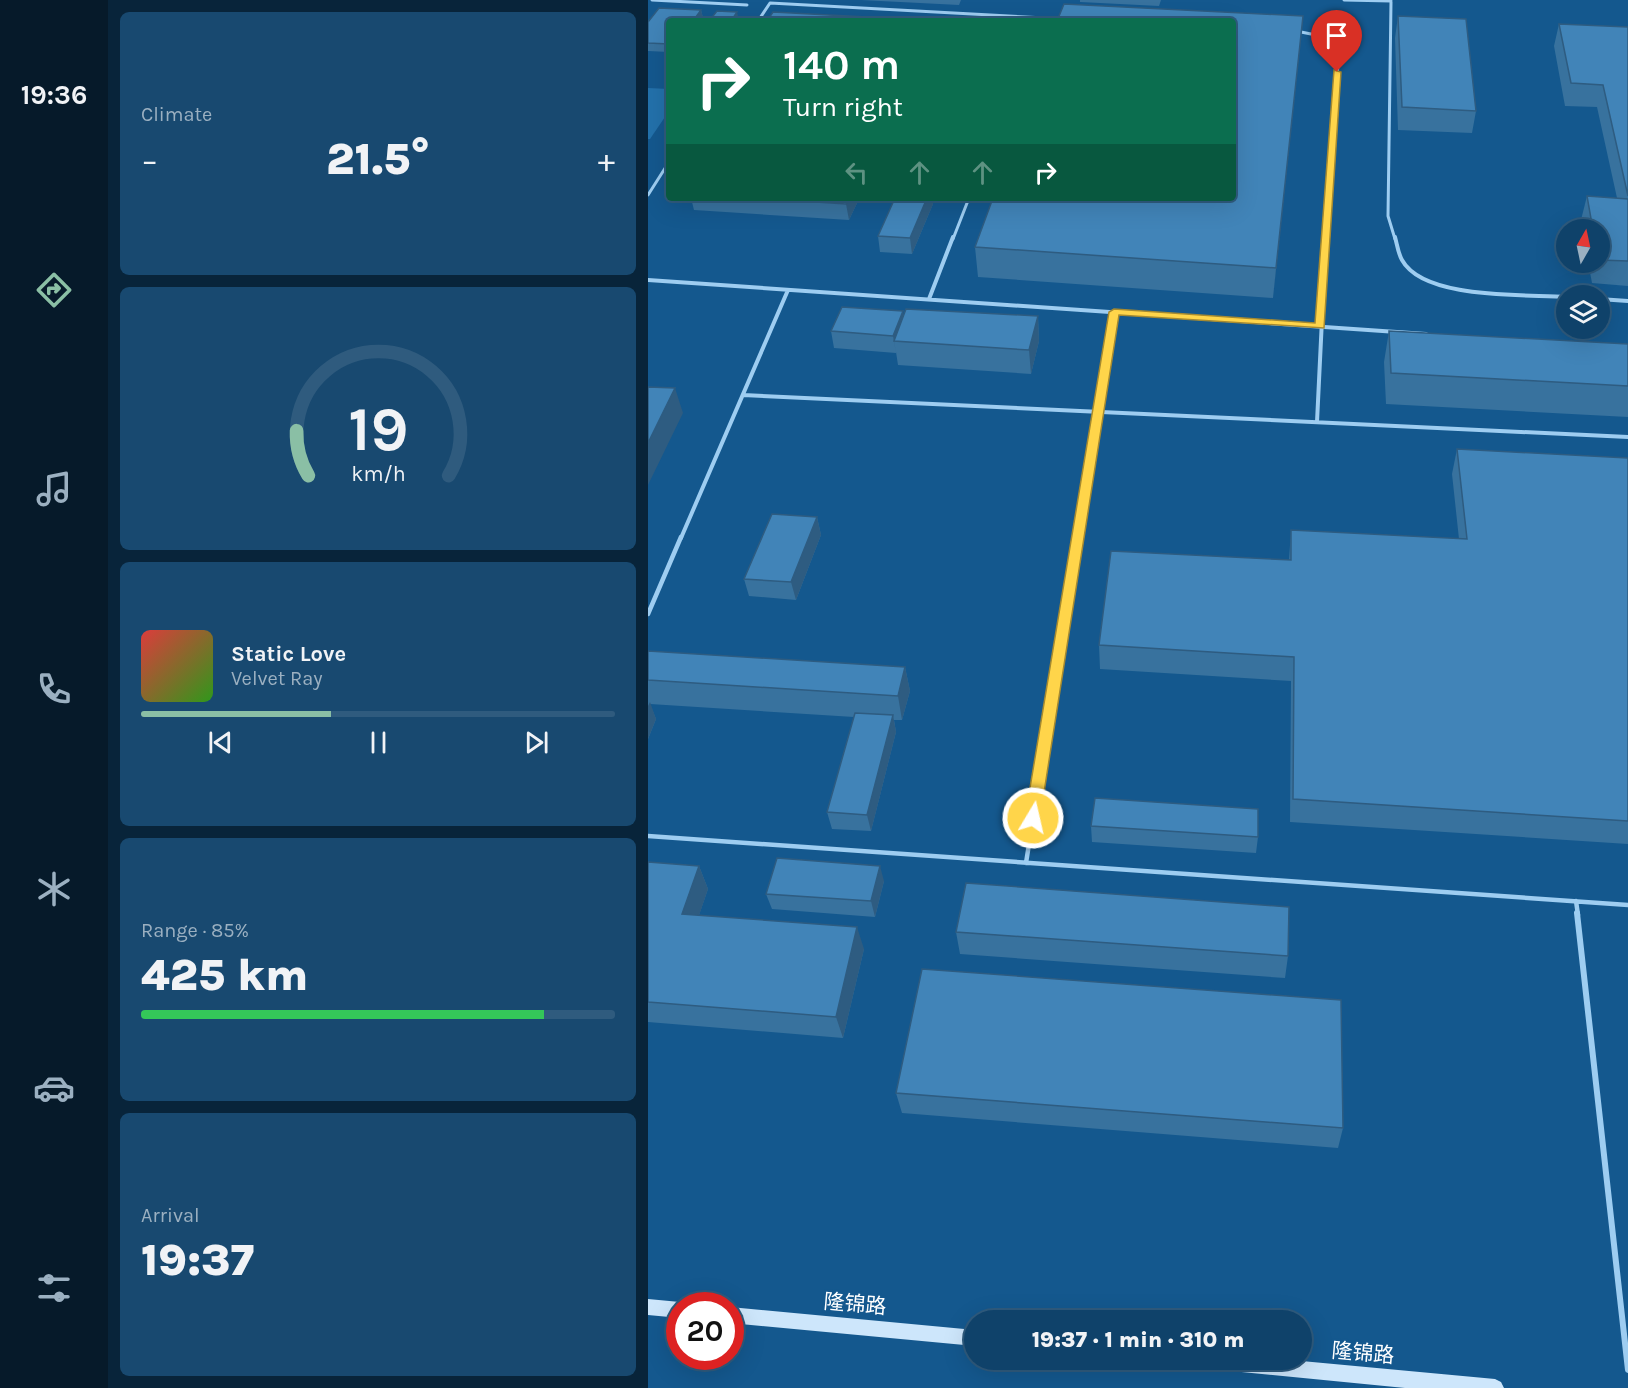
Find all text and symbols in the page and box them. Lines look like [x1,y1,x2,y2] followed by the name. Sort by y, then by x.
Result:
[1311,10,1362,72] pin
[1320,19,1353,52] icon: arrive
[783,40,900,90] text: 140 m
[684,42,762,120] icon: right
[21,79,87,111] text: 19:36
[783,91,903,123] text: Turn right
[141,103,212,126] text: Climate
[326,133,430,185] text: 21.5°
[141,141,158,179] text: −
[598,141,615,179] text: +
[840,156,873,189] icon: left
[903,156,936,189] icon: ahead
[966,156,999,189] icon: ahead
[1029,156,1062,189] icon: right
[1556,219,1610,273] north arrow
[1556,219,1610,339] map controls
[33,269,75,311] icon: directions
[1556,285,1610,339] button: layers
[348,393,408,466] text: 19
[351,461,405,486] text: km/h
[33,468,75,510] icon: music
[231,641,346,667] text: Static Love
[231,667,323,690] text: Velvet Ray
[33,668,75,710] icon: phone
[204,726,237,759] icon: previous
[362,726,395,759] icon: pause
[520,726,553,759] icon: next
[1001,786,1065,850] position arrow
[33,868,75,910] icon: climate
[141,919,249,942] text: Range · 85%
[141,949,308,1001] text: 425 km
[33,1067,75,1109] icon: car
[141,1204,200,1227] text: Arrival
[141,1234,254,1286] text: 19:37
[33,1267,75,1309] icon: filters
[823,1289,887,1319] street label: 隆锦路
[666,1292,744,1370] speed limit sign: 20
[1032,1327,1244,1353] text: 19:37 · 1 min · 310 m
[1331,1338,1395,1368] street label: 隆锦路

